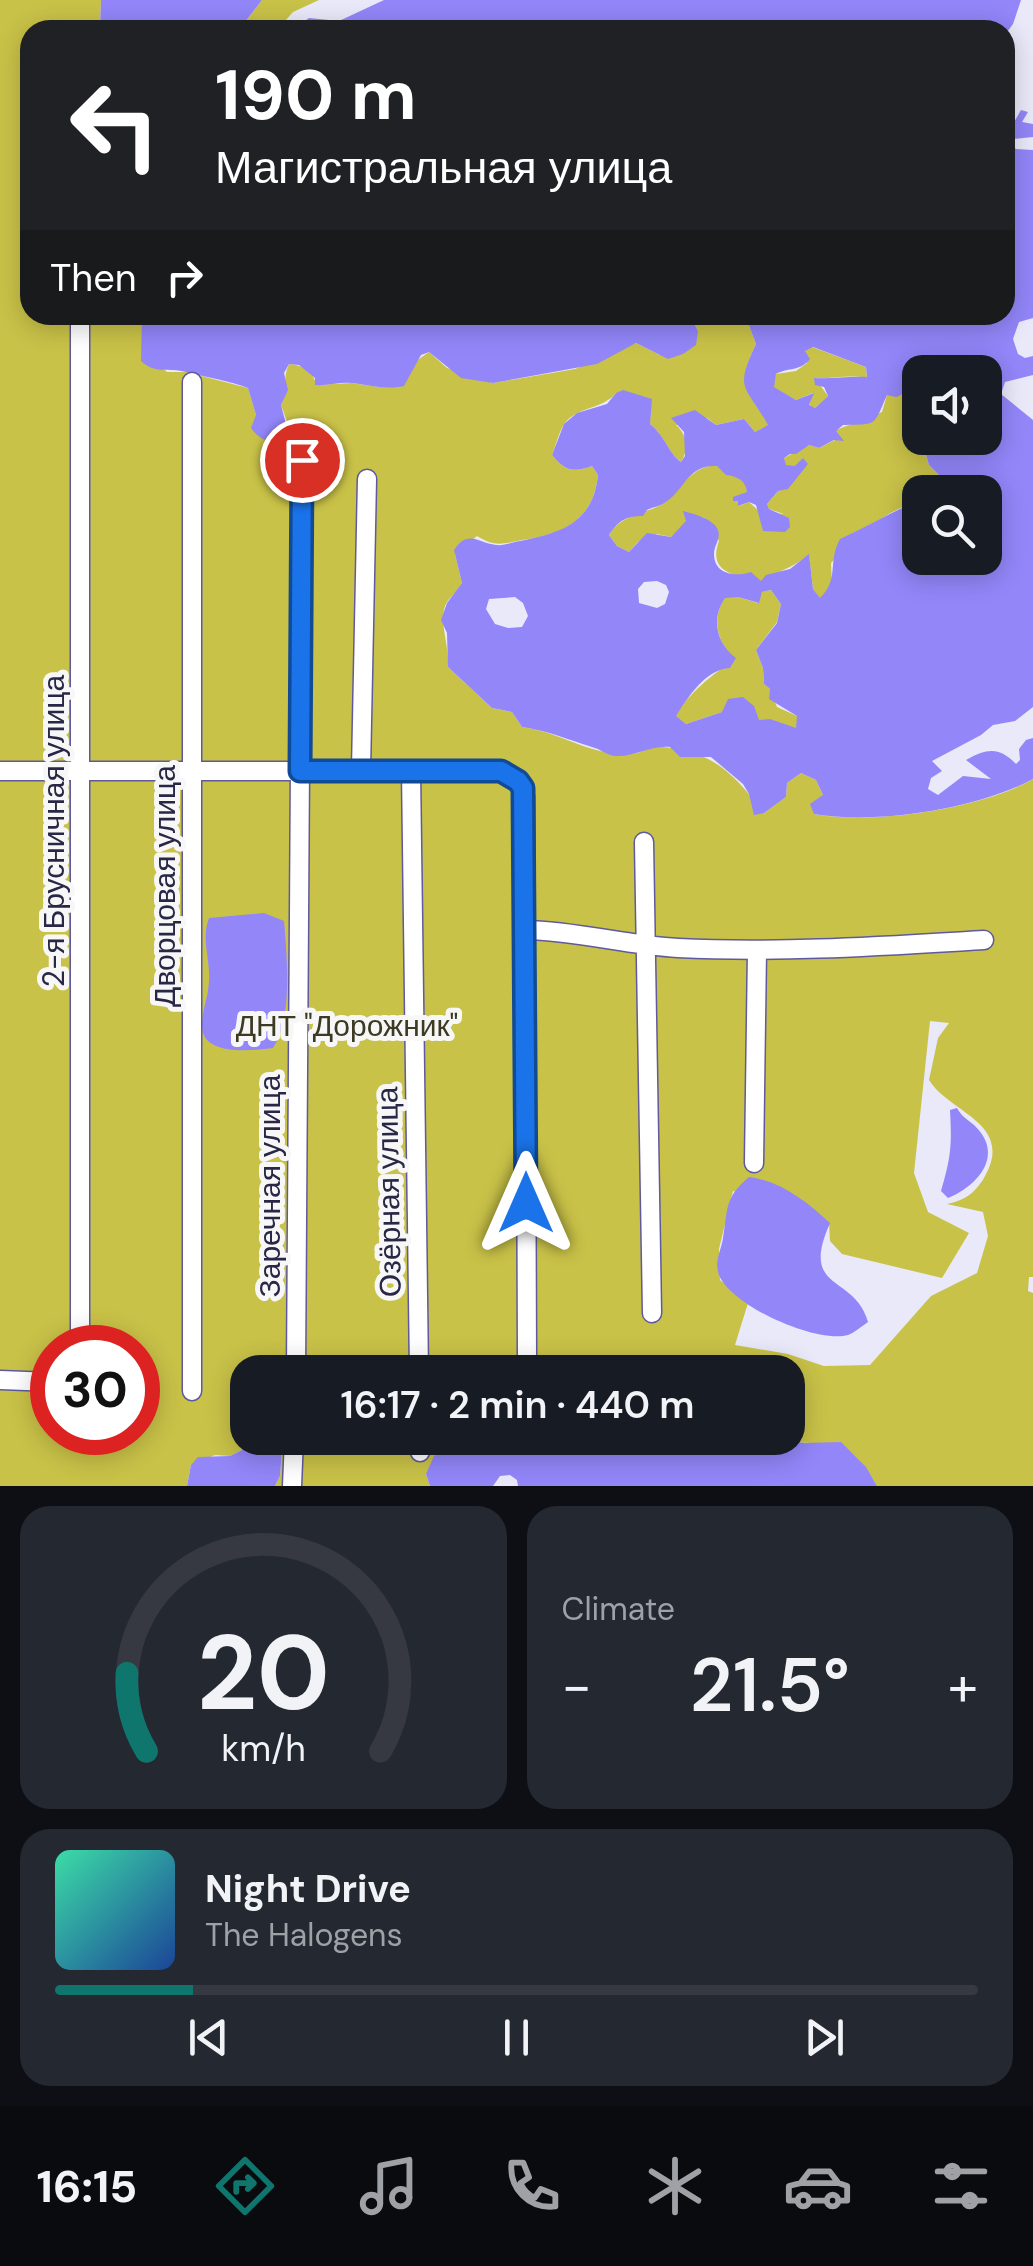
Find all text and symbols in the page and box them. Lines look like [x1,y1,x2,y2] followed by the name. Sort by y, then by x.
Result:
[215,50,417,141] text: 190 m
[50,60,180,190] icon: left
[215,138,672,197] text: Магистральная улица
[157,250,212,305] icon: right
[50,253,137,303] text: Then
[902,355,1002,575] map controls
[902,355,1002,455] button: sound
[260,418,345,503] pin
[275,433,330,488] icon: arrive
[902,475,1002,575] button: search
[34,675,73,987] street label: 2-я Брусничная улица
[145,765,184,1007] street label: Дворцовая улица
[236,1006,458,1045] park label: ДНТ "Дорожник"
[250,1074,289,1297] street label: Заречная улица
[367,1086,410,1298] street label: Озёрная улица
[474,1151,578,1255] position arrow
[30,1325,160,1455] speed limit sign: 30
[341,1380,694,1430] text: 16:17 · 2 min · 440 m
[562,1588,675,1630] text: Climate
[197,1606,330,1741] text: 20
[690,1637,850,1734] text: 21.5°
[562,1650,592,1722] text: −
[948,1650,978,1722] text: +
[221,1726,305,1772] text: km/h
[205,1864,411,1914] text: Night Drive
[205,1914,403,1956] text: The Halogens
[181,2010,236,2065] icon: previous
[489,2010,544,2065] icon: pause
[797,2010,852,2065] icon: next
[210,2151,280,2221] icon: directions
[354,2151,424,2221] icon: music
[497,2151,567,2221] icon: phone
[640,2151,710,2221] icon: climate
[783,2151,853,2221] icon: car
[926,2151,996,2221] icon: filters
[37,2157,137,2216] text: 16:15

